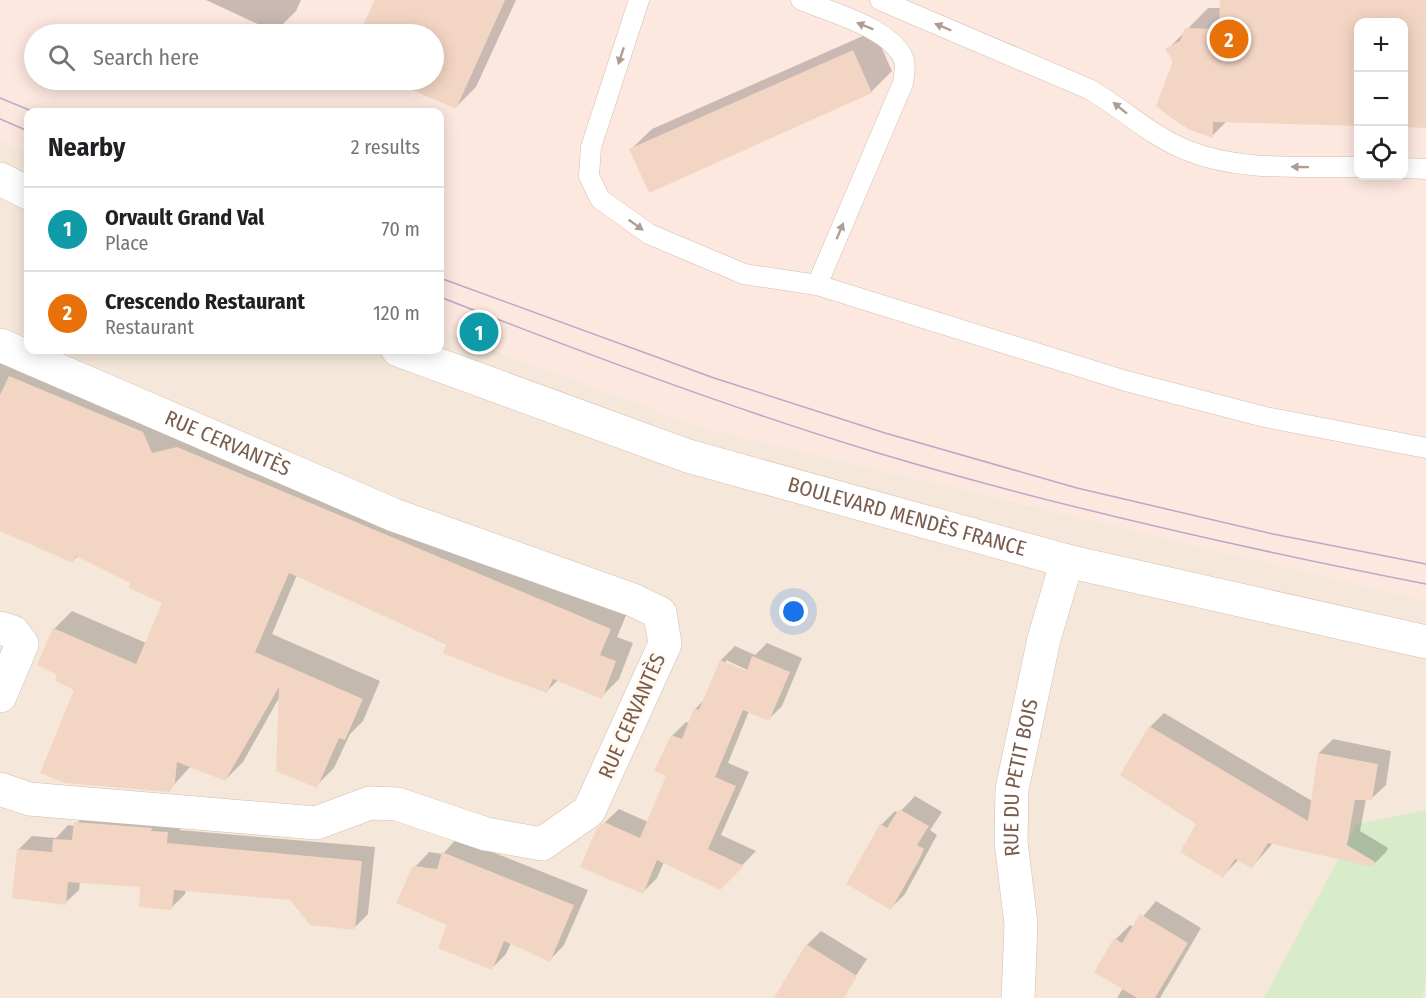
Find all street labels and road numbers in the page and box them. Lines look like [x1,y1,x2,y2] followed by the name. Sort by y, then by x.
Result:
[161,405,295,482] street label: RUE CERVANTÈS
[785,471,1029,562] street label: BOULEVARD MENDÈS FRANCE
[593,649,671,783] street label: RUE CERVANTÈS
[998,696,1044,858] street label: RUE DU PETIT BOIS

